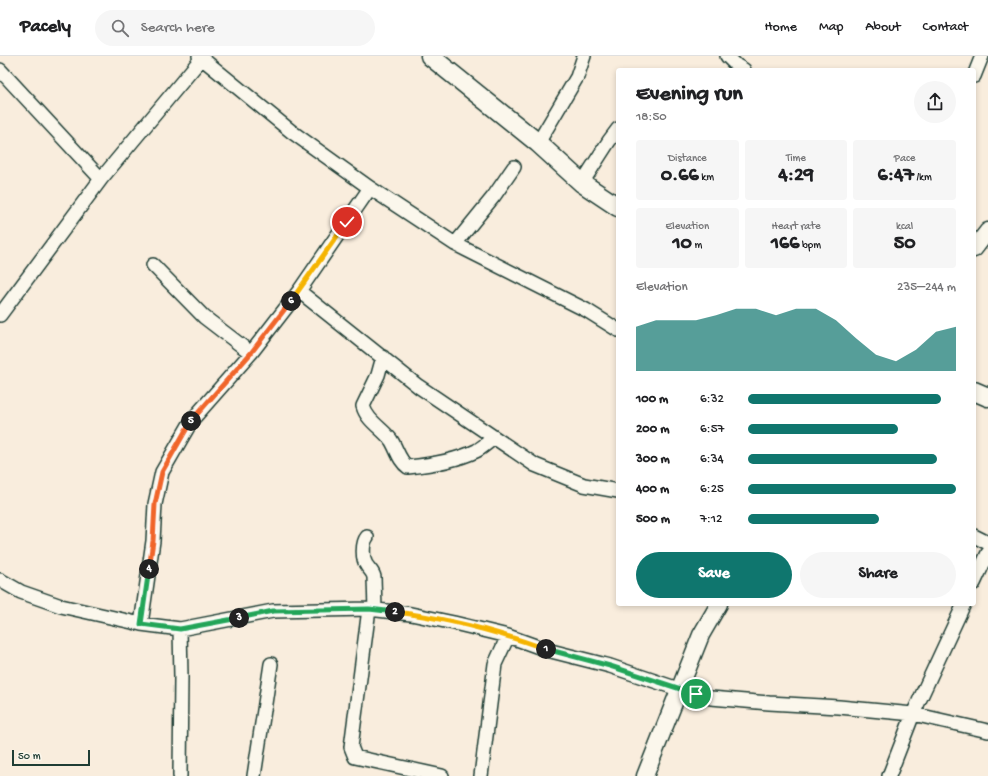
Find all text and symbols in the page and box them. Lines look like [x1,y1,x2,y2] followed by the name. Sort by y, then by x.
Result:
[95,10,375,46] search box
[20,16,71,39] text: Pacely
[109,17,131,39] icon: search
[141,19,215,37] text: Search here
[765,19,797,36] text: Home
[819,19,843,36] text: Map
[865,19,901,36] text: About
[923,19,968,36] text: Contact
[914,81,956,123] button: share
[636,82,743,108] text: Evening run
[636,110,667,125] text: 18:50
[668,153,707,165] text: Distance
[786,153,806,165] text: Time
[894,153,915,165] text: Pace
[661,165,699,188] text: 0.66
[778,165,814,188] text: 4:29
[878,165,914,188] text: 6:47
[699,172,714,184] text: km
[914,172,932,184] text: /km
[330,205,364,239] pin
[336,211,358,233] icon: check
[665,221,709,233] text: Elevation
[771,221,821,233] text: Heart rate
[896,221,913,233] text: kcal
[672,233,692,256] text: 10
[771,233,799,256] text: 166
[894,233,916,256] text: 50
[692,240,702,252] text: m
[799,240,821,252] text: bpm
[636,280,688,295] text: Elevation
[897,280,956,295] text: 235–244 m
[281,291,301,311] pin: 6
[288,295,294,307] text: 6
[636,392,668,407] text: 100 m
[700,392,724,407] text: 6:32
[181,411,201,431] pin: 5
[188,415,194,427] text: 5
[636,422,669,437] text: 200 m
[700,422,724,437] text: 6:57
[636,452,670,467] text: 300 m
[700,452,724,467] text: 6:34
[636,482,669,497] text: 400 m
[700,482,724,497] text: 6:25
[636,512,670,527] text: 500 m
[700,512,722,527] text: 7:12
[636,552,792,598] button: Save
[800,552,956,598] button: Share
[139,559,159,579] pin: 4
[146,563,152,575] text: 4
[385,602,405,622] pin: 2
[392,606,398,618] text: 2
[229,608,249,628] pin: 3
[236,612,242,624] text: 3
[536,639,556,659] pin: 1
[544,643,548,655] text: 1
[679,677,713,711] pin
[685,683,707,705] icon: arrive
[12,748,90,767] scale bar
[18,751,40,763] text: 50 m

